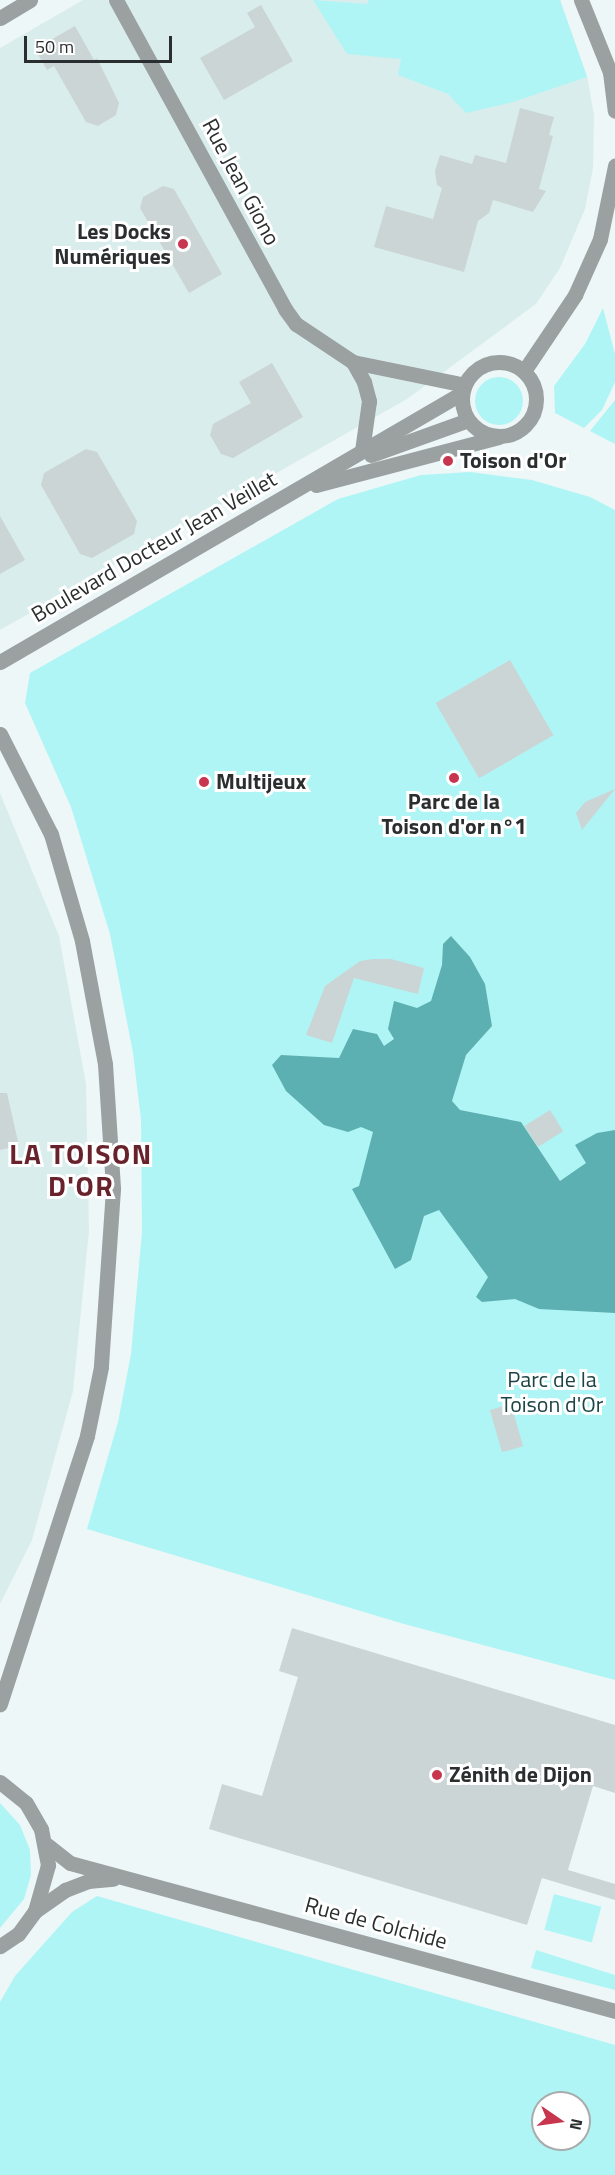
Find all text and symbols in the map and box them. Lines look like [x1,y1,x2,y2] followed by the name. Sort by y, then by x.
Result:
[27,24,176,62] scale bar
[35,33,74,60] text: 50 m
[197,114,285,250] street label: Rue Jean Giono
[54,218,171,270] place label: Les Docks Numériques
[176,237,190,251] marker: Les Docks Numériques
[460,448,566,474] place label: Toison d'Or
[441,454,455,468] marker: Toison d'Or
[27,466,281,628] street label: Boulevard Docteur Jean Veillet
[216,769,306,795] place label: Multijeux
[447,771,461,785] marker: Parc de la Toison d'or n°1
[197,775,211,789] marker: Multijeux
[381,788,527,840] place label: Parc de la Toison d'or n°1
[9,1137,153,1203] district label: LA TOISON D'OR
[501,1366,603,1418] park label: Parc de la Toison d'Or
[449,1762,592,1788] place label: Zénith de Dijon
[430,1768,444,1782] marker: Zénith de Dijon
[302,1891,450,1955] street label: Rue de Colchide
[531,2091,591,2151] north arrow
[564,2116,590,2133] text: N

